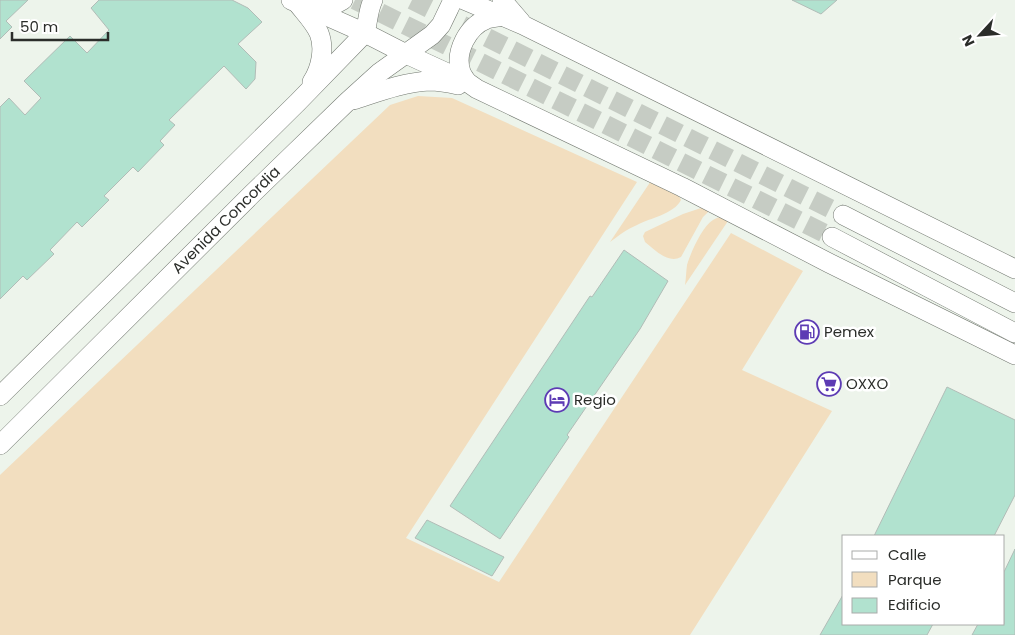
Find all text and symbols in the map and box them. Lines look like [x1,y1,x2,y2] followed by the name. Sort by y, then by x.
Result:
[12,10,109,42] scale bar
[955,10,1005,60] north arrow
[20,16,58,37] text: 50 m
[957,32,980,50] text: N
[167,161,285,278] street label: Avenida Concordia
[794,319,820,345] fuel station icon: Pemex
[824,321,874,342] place label: Pemex
[816,371,842,397] supermarket icon: OXXO
[846,373,888,394] place label: OXXO
[544,387,570,413] hotel icon: Regio
[574,389,616,410] place label: Regio
[842,535,1005,625] legend
[888,544,926,565] text: Calle
[888,569,941,590] text: Parque
[888,594,941,615] text: Edificio

